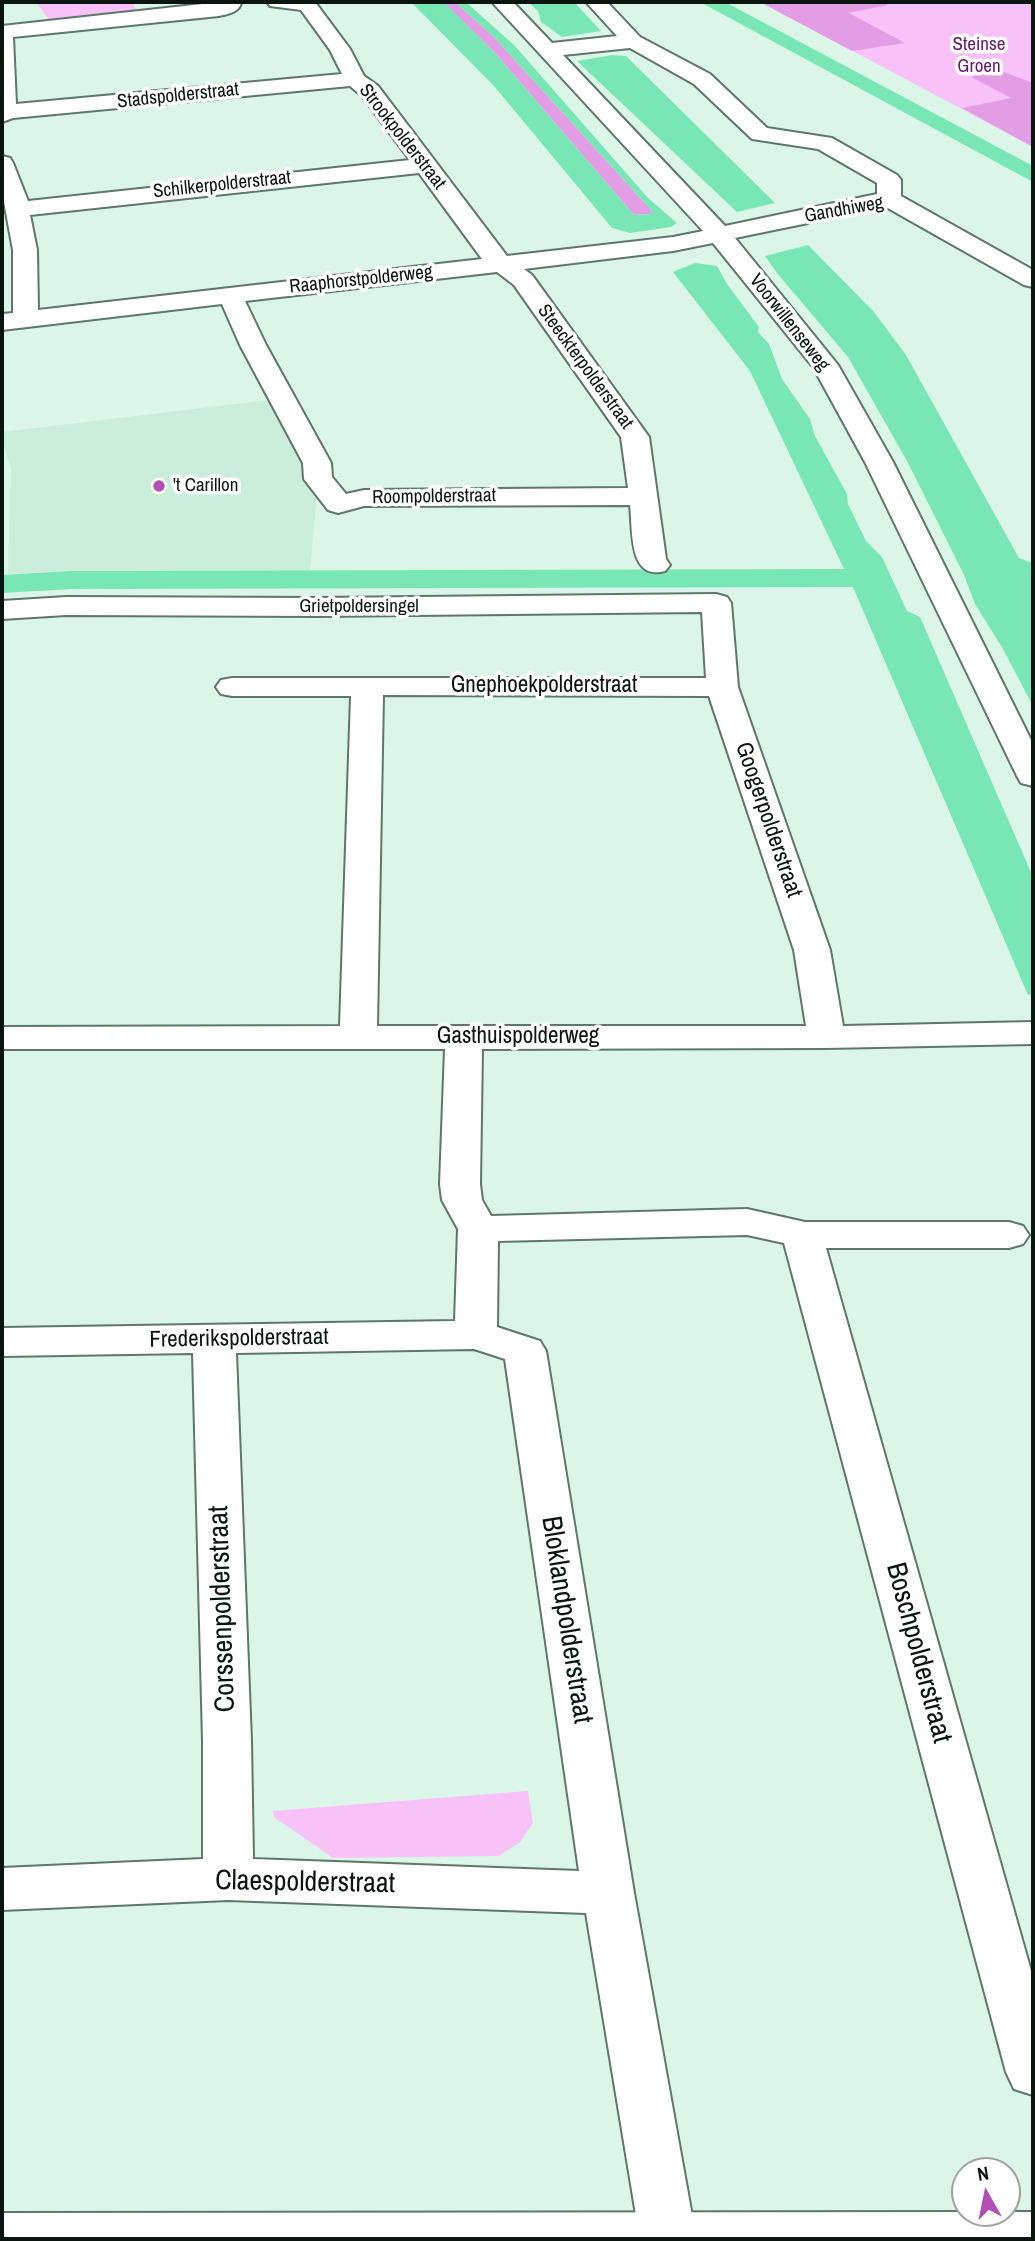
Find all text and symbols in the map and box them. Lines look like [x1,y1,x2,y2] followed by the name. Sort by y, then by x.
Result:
[953,34,1005,78] park label: Steinse Groen
[116,78,240,114] street label: Stadspolderstraat
[354,80,450,194] street label: Strookpolderstraat
[152,166,292,204] street label: Schilkerpolderstraat
[803,192,885,228] street label: Gandhiweg
[288,261,434,299] street label: Raaphorstpolderweg
[744,270,834,376] street label: Voorwillenseweg
[532,300,638,434] street label: Steeckterpolderstraat
[173,475,238,497] place label: 't Carillon
[151,478,167,494] marker: 't Carillon
[372,485,496,509] street label: Roompolderstraat
[299,596,419,618] street label: Grietpoldersingel
[451,672,637,700] street label: Gnephoekpolderstraat
[729,739,807,901] street label: Googerpolderstraat
[437,1023,599,1051] street label: Gasthuispolderweg
[149,1324,329,1354] street label: Frederikspolderstraat
[203,1505,243,1713] street label: Corssenpolderstraat
[533,1514,599,1726] street label: Bloklandpolderstraat
[878,1559,958,1747] street label: Boschpolderstraat
[215,1865,395,1901] street label: Claespolderstraat
[951,2157,1021,2227] north arrow
[975,2160,991,2187] text: N

